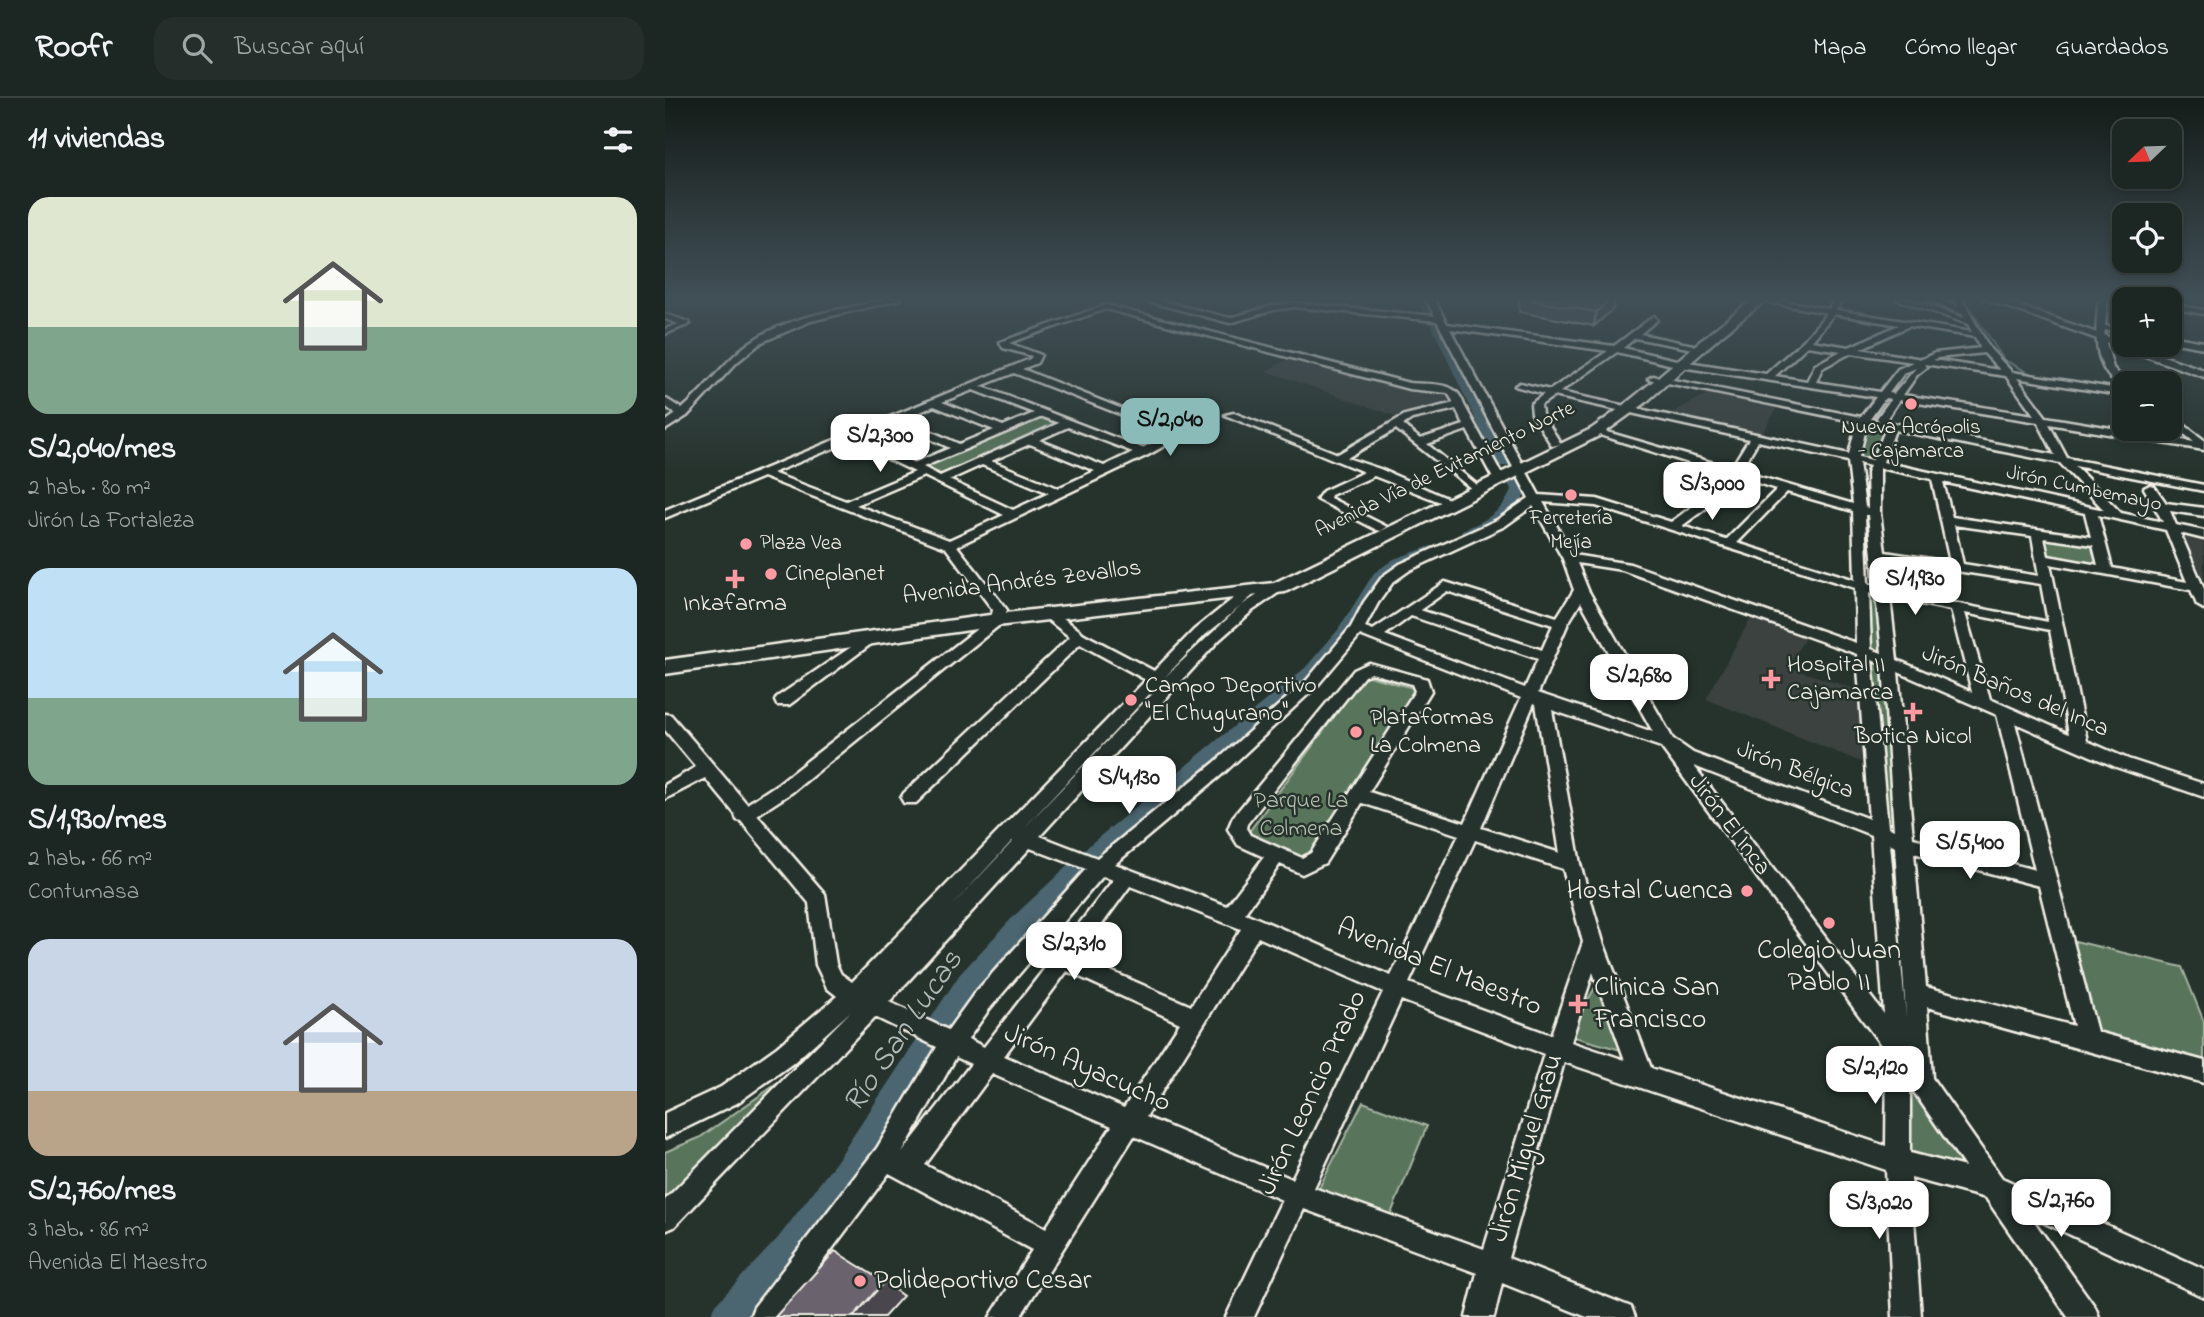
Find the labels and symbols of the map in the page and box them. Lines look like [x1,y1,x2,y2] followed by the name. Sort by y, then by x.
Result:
[2112,119,2182,189] north arrow
[1310,394,1580,546] street label: Avenida Vía de Evitamiento Norte
[1903,396,1919,412] marker: Nueva Acrópolis - Cajamarca
[1105,398,1235,458] pin: S/2,040
[1841,413,1981,467] place label: Nueva Acrópolis - Cajamarca
[815,414,945,474] pin: S/2,300
[2003,458,2165,522] street label: Jirón Cumbemayo
[1647,462,1777,522] pin: S/3,000
[1563,487,1579,503] marker: Ferretería Mejía
[1528,504,1613,558] place label: Ferretería Mejía
[760,529,842,559] place label: Plaza Vea
[738,536,754,552] marker: Plaza Vea
[901,551,1143,615] street label: Avenida Andrés Zevallos
[785,557,885,592] place label: Cineplanet
[1850,558,1980,617] pin: S/1,930
[763,566,779,582] marker: Cineplanet
[727,571,743,587] marker: Inkafarma
[683,587,787,622] place label: Inkafarma
[1916,637,2114,747] street label: Jirón Baños del Inca
[1787,648,1894,711] place label: Hospital II Cajamarca
[1574,654,1704,714] pin: S/2,680
[1145,669,1317,732] place label: Campo Deportivo "El Chugurano"
[1761,669,1781,689] marker: Hospital II Cajamarca
[1123,692,1139,708] marker: Campo Deportivo "El Chugurano"
[1370,701,1494,764] place label: Plataformas La Colmena
[1905,704,1921,720] marker: Botica Nicol
[1853,720,1972,755] place label: Botica Nicol
[1348,724,1364,740] marker: Plataformas La Colmena
[1731,733,1859,809] street label: Jirón Bélgica
[1064,756,1194,816] pin: S/4,130
[1679,767,1779,883] street label: Jirón El Inca
[1253,784,1349,847] park label: Parque La Colmena
[1905,822,2035,881] pin: S/5,400
[1566,871,1733,912] place label: Hostal Cuenca
[1739,883,1755,899] marker: Hostal Cuenca
[1330,908,1548,1028] street label: Avenida El Maestro
[1821,915,1837,931] marker: Colegio Juan Pablo II
[1009,922,1139,982] pin: S/2,310
[1757,931,1901,1004] place label: Colegio Juan Pablo II
[832,941,976,1123] water label: Río San Lucas
[1593,968,1719,1041] place label: Clinica San Francisco
[1248,984,1378,1202] street label: Jirón Leoncio Prado
[1568,994,1588,1014] marker: Clinica San Francisco
[997,1014,1177,1124] street label: Jirón Ayacucho
[1810,1046,1940,1106] pin: S/2,120
[1479,1049,1575,1247] street label: Jirón Miguel Grau
[1996,1180,2126,1239] pin: S/2,760
[1814,1182,1944,1241] pin: S/3,020
[874,1261,1092,1302] place label: Polideportivo Cesar
[852,1273,868,1289] marker: Polideportivo Cesar

